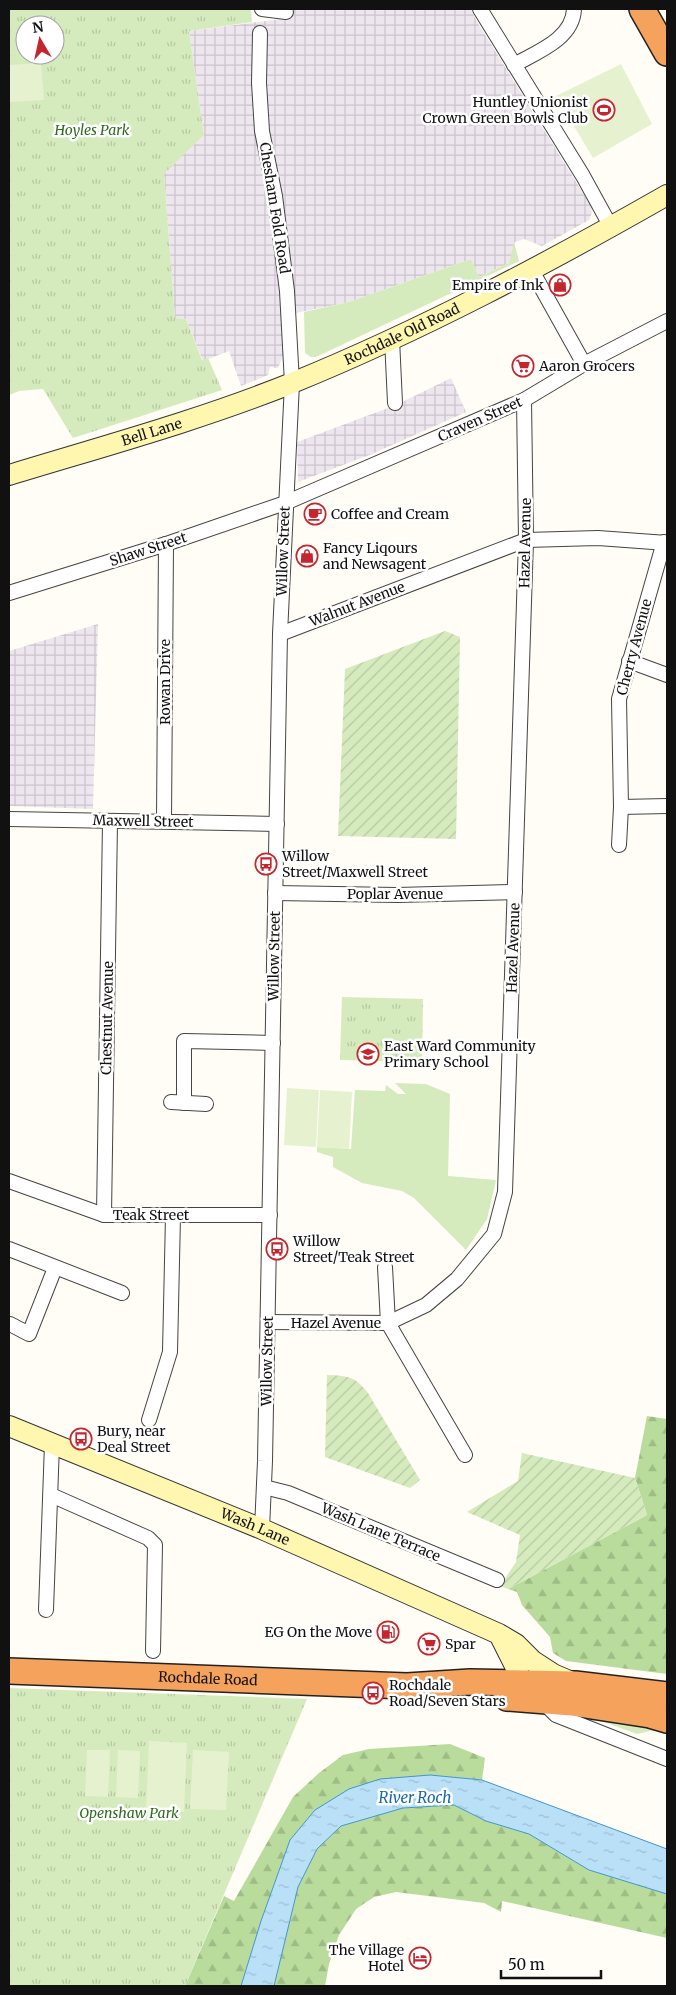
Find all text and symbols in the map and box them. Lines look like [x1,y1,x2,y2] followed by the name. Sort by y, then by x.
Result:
[15,15,65,65] north arrow
[31,17,45,37] text: N
[423,93,589,127] place label: Huntley Unionist Crown Green Bowls Club
[592,98,616,122] sports icon: Huntley Unionist Crown Green Bowls Club
[54,121,130,139] park label: Hoyles Park
[256,141,294,275] street label: Chesham Fold Road
[548,273,572,297] shop icon: Empire of Ink
[452,276,544,294] place label: Empire of Ink
[341,299,463,369] street label: Rochdale Old Road
[511,354,535,378] supermarket icon: Aaron Grocers
[538,357,635,375] place label: Aaron Grocers
[435,392,525,446] street label: Craven Street
[119,414,184,450] street label: Bell Lane
[515,498,535,588] street label: Hazel Avenue
[303,502,327,526] cafe icon: Coffee and Cream
[272,505,294,597] street label: Willow Street
[331,505,449,523] place label: Coffee and Cream
[107,528,189,570] street label: Shaw Street
[323,539,427,573] place label: Fancy Liqours and Newsagent
[295,544,319,568] shop icon: Fancy Liqours and Newsagent
[306,578,407,631] street label: Walnut Avenue
[612,597,656,697] street label: Cherry Avenue
[156,639,174,725] street label: Rowan Drive
[92,811,194,831] street label: Maxwell Street
[281,847,428,881] place label: Willow Street/Maxwell Street
[254,852,278,876] bus stop icon: Willow Street/Maxwell Street
[347,885,443,903] street label: Poplar Avenue
[502,903,524,993] street label: Hazel Avenue
[264,910,284,1002] street label: Willow Street
[97,961,117,1075] street label: Chestnut Avenue
[384,1037,537,1071] place label: East Ward Community Primary School
[356,1042,380,1066] school or university icon: East Ward Community Primary School
[113,1206,190,1224] street label: Teak Street
[292,1232,415,1266] place label: Willow Street/Teak Street
[265,1237,289,1261] bus stop icon: Willow Street/Teak Street
[291,1314,381,1332] street label: Hazel Avenue
[257,1315,277,1407] street label: Willow Street
[97,1422,171,1456] place label: Bury, near Deal Street
[69,1427,93,1451] bus stop icon: Bury, near Deal Street
[318,1498,443,1565] street label: Wash Lane Terrace
[217,1504,293,1549] street label: Wash Lane
[376,1620,400,1644] fuel station icon: EG On the Move
[265,1623,372,1641] place label: EG On the Move
[417,1632,441,1656] supermarket icon: Spar
[445,1635,476,1653] place label: Spar
[158,1668,258,1689] street label: Rochdale Road
[389,1676,506,1710] place label: Rochdale Road/Seven Stars
[361,1681,385,1705] bus stop icon: Rochdale Road/Seven Stars
[379,1788,451,1807] water label: River Roch
[79,1804,179,1822] park label: Openshaw Park
[329,1941,405,1975] place label: The Village Hotel
[408,1946,432,1970] hotel icon: The Village Hotel
[501,1948,601,1980] scale bar
[508,1955,545,1974] text: 50 m

